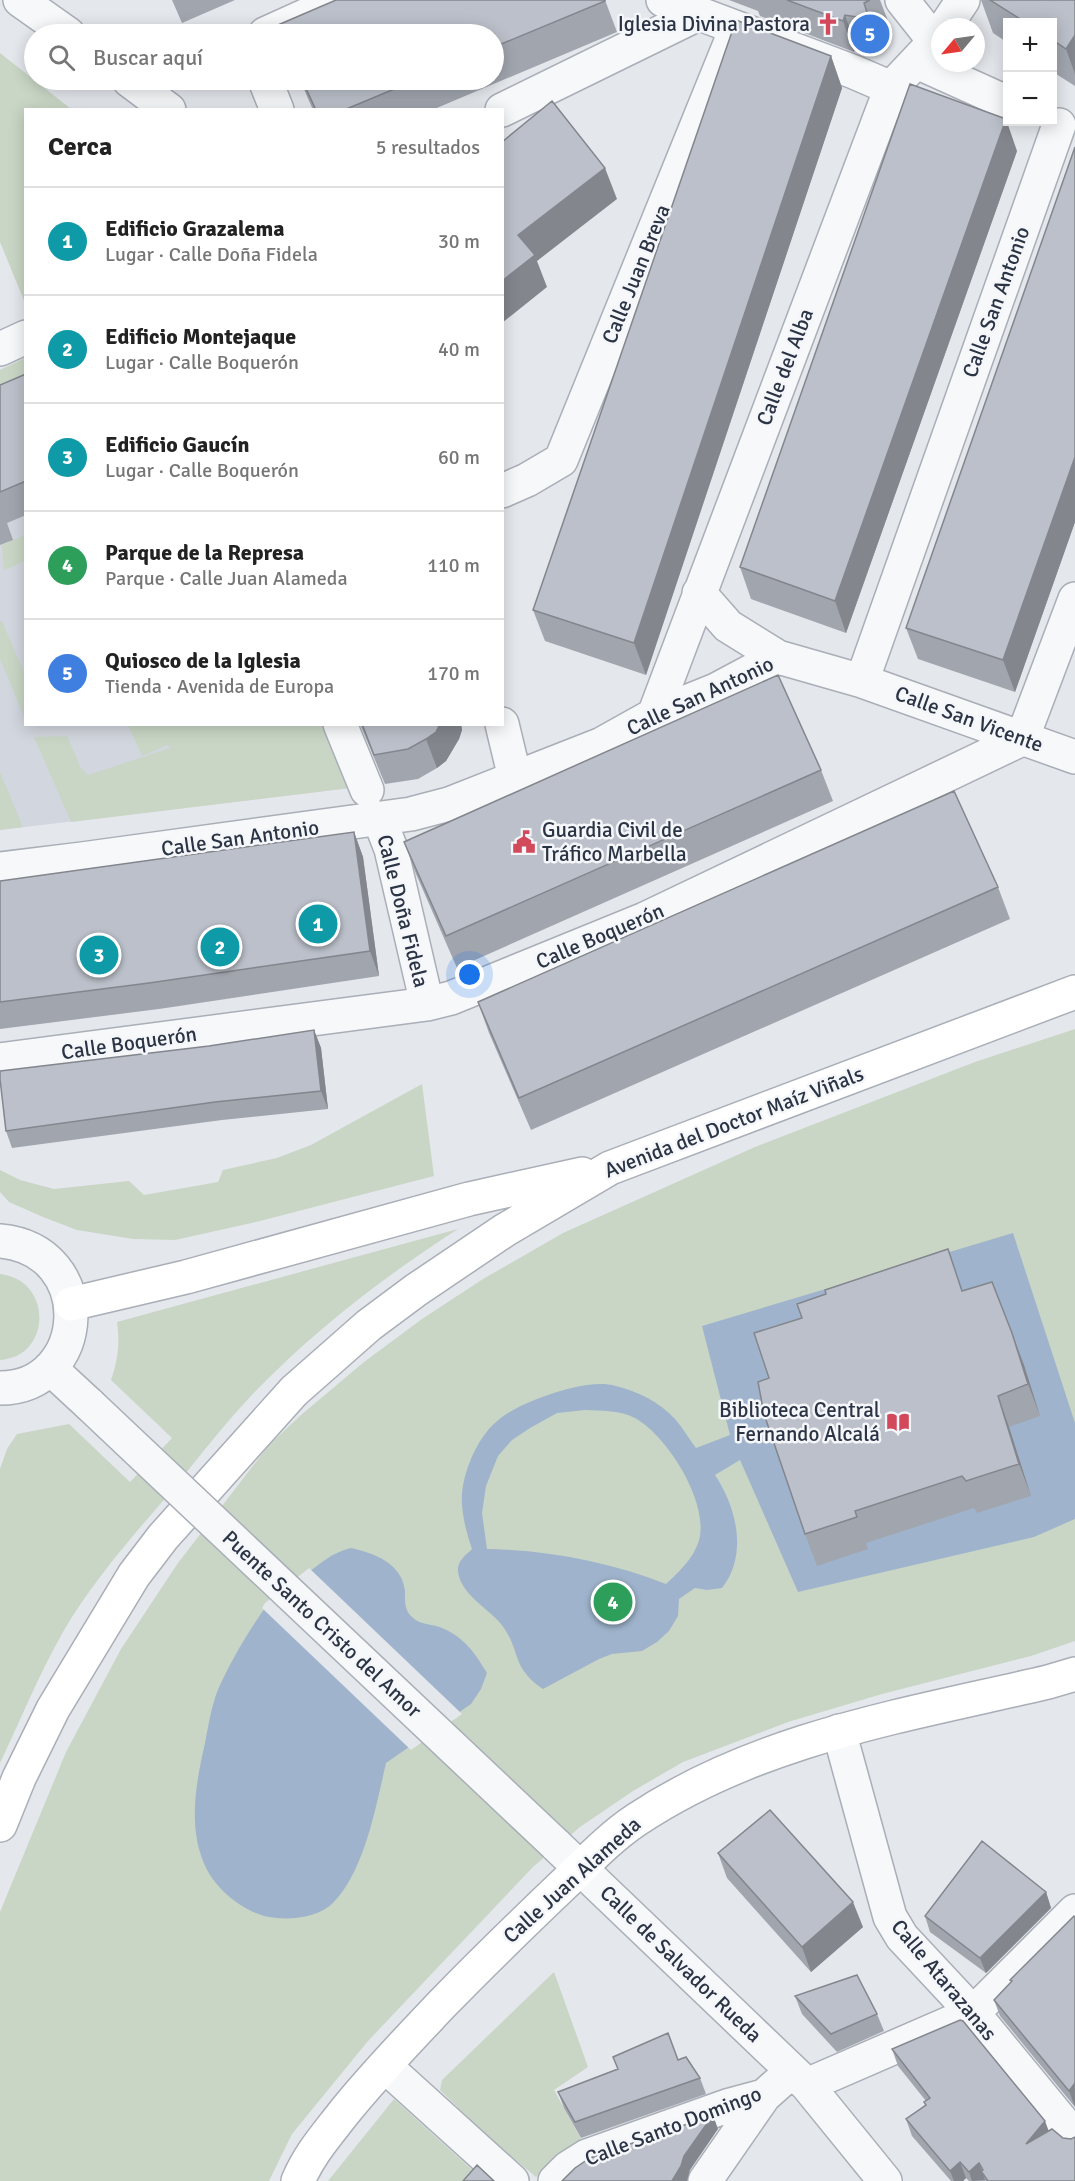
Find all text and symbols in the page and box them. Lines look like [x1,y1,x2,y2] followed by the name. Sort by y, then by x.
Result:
[618,11,810,37] place label: Iglesia Divina Pastora
[815,11,841,37] church icon: Iglesia Divina Pastora
[850,12,890,57] pin: 5
[931,18,985,72] north arrow
[1003,18,1057,126] map controls
[1003,18,1057,72] button: +
[24,24,504,90] search box
[45,41,78,74] icon: search
[93,44,203,71] text: Buscar aquí
[1003,72,1057,126] button: −
[48,131,112,163] text: Cerca
[376,135,480,160] text: 5 resultados
[596,201,676,347] street label: Calle Juan Breva
[105,215,285,242] text: Edificio Grazalema
[957,223,1035,381] street label: Calle San Antonio
[62,229,73,254] text: 1
[438,229,480,254] text: 30 m
[105,242,318,267] text: Lugar · Calle Doña Fidela
[751,305,819,429] street label: Calle del Alba
[105,323,296,350] text: Edificio Montejaque
[62,337,73,362] text: 2
[438,337,480,362] text: 40 m
[105,350,299,375] text: Lugar · Calle Boquerón
[105,431,250,458] text: Edificio Gaucín
[62,445,73,470] text: 3
[438,445,480,470] text: 60 m
[105,458,299,483] text: Lugar · Calle Boquerón
[105,539,304,566] text: Parque de la Represa
[62,553,73,578] text: 4
[427,553,480,578] text: 110 m
[105,566,348,591] text: Parque · Calle Juan Alameda
[105,647,301,674] text: Quiosco de la Iglesia
[622,651,778,741] street label: Calle San Antonio
[62,661,73,686] text: 5
[427,661,480,686] text: 170 m
[105,674,334,699] text: Tienda · Avenida de Europa
[891,680,1047,758] street label: Calle San Vicente
[159,814,321,862] street label: Calle San Antonio
[542,817,687,867] place label: Guardia Civil de Tráfico Marbella
[511,829,537,855] public building icon: Guardia Civil de Tráfico Marbella
[371,832,435,990] street label: Calle Doña Fidela
[532,897,668,975] street label: Calle Boquerón
[298,902,338,946] pin: 1
[200,924,240,970] pin: 2
[80,932,118,978] pin: 3
[455,960,484,989] your location
[60,1021,198,1065] street label: Calle Boquerón
[601,1060,867,1184] street label: Avenida del Doctor Maíz Viñals
[719,1397,880,1447] place label: Biblioteca Central Fernando Alcalá
[885,1409,911,1435] library icon: Biblioteca Central Fernando Alcalá
[217,1525,427,1723] street label: Puente Santo Cristo del Amor
[594,1580,632,1624] pin: 4
[498,1811,646,1949] street label: Calle Juan Alameda
[595,1880,767,2048] street label: Calle de Salvador Rueda
[886,1914,1002,2046] street label: Calle Atarazanas
[581,2080,765,2172] street label: Calle Santo Domingo

